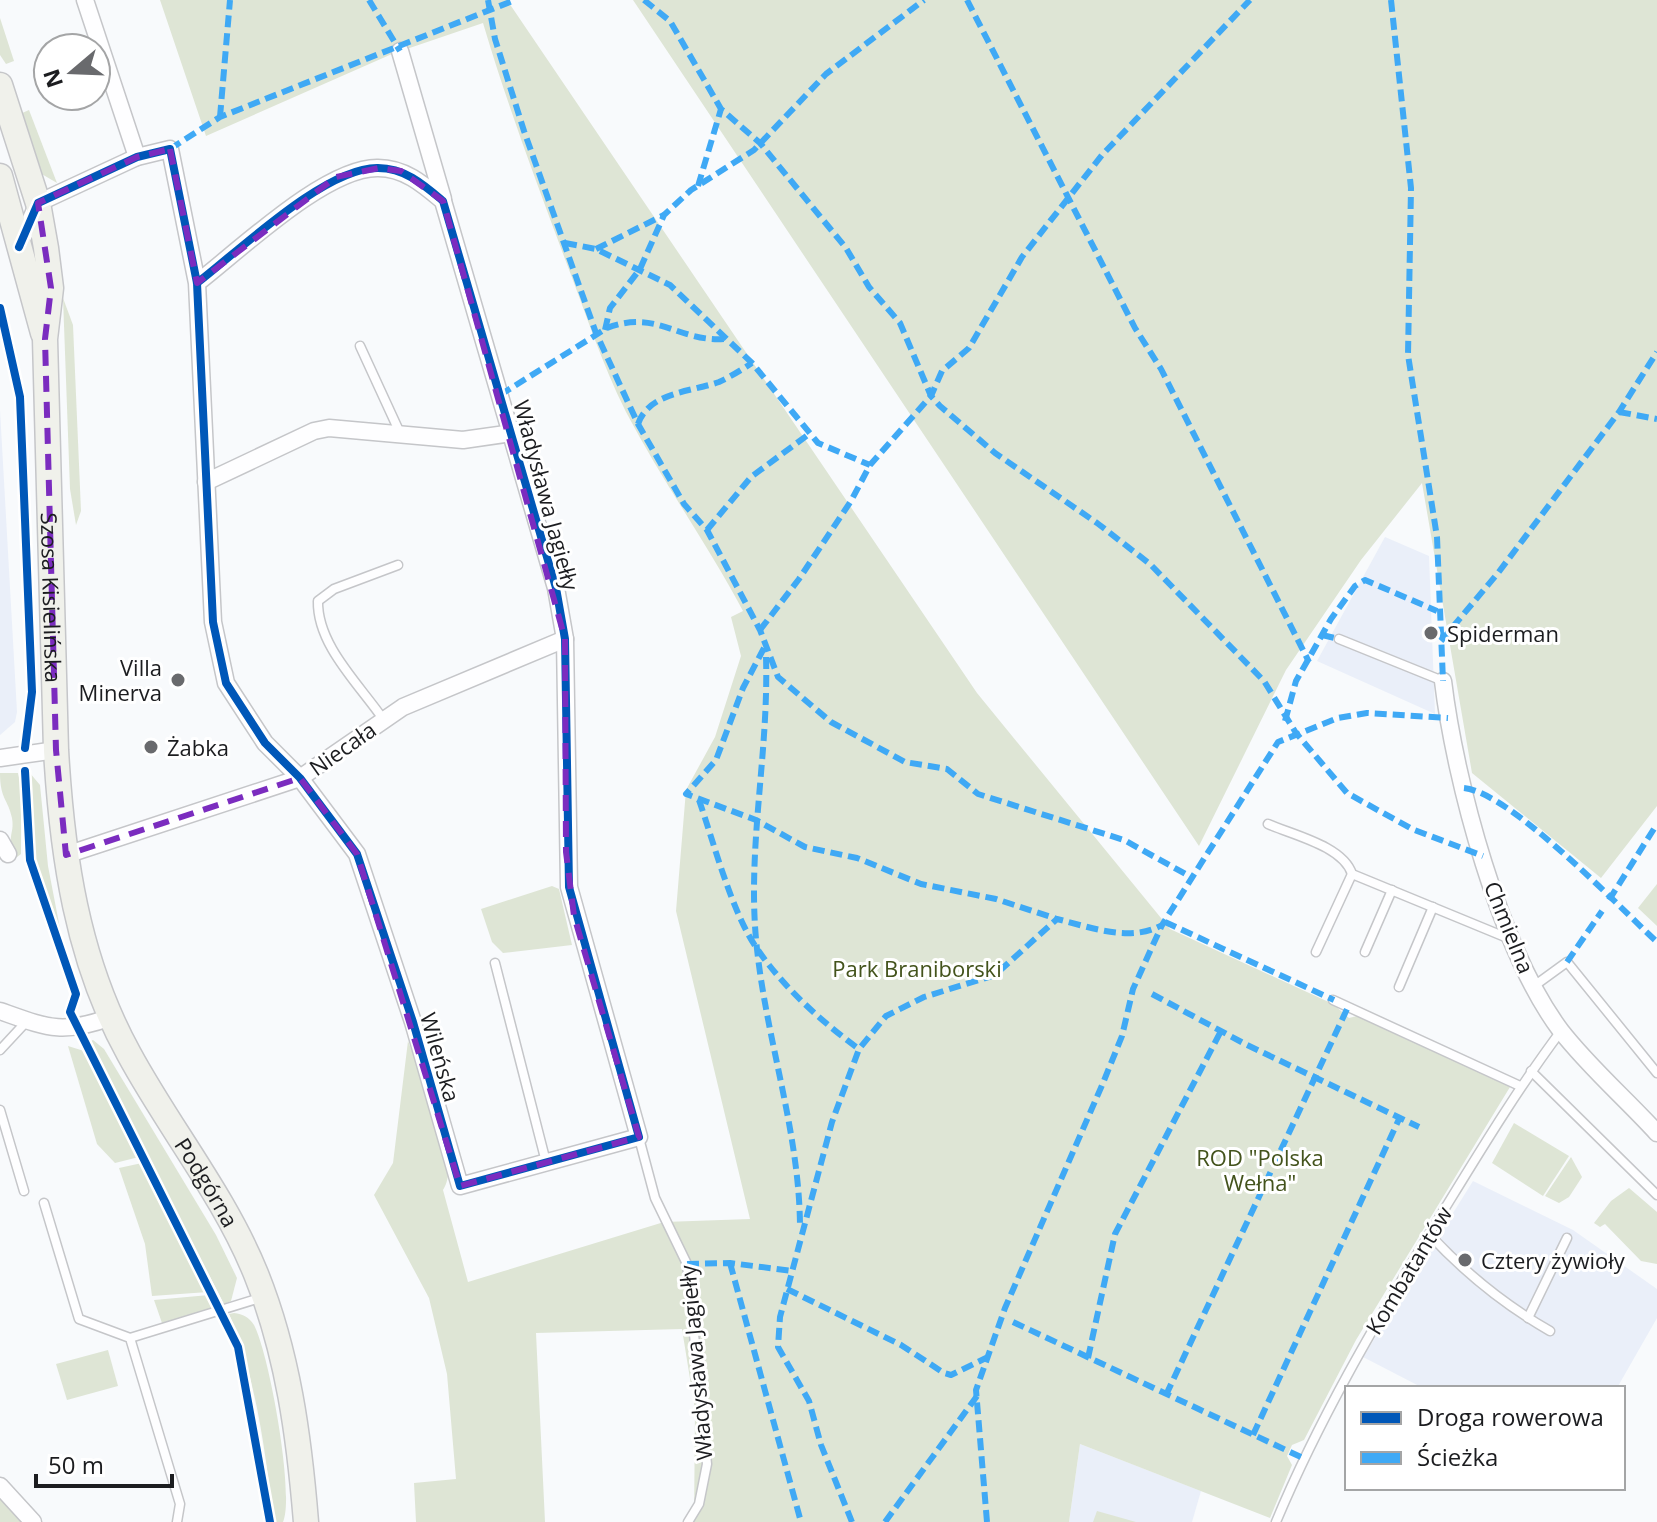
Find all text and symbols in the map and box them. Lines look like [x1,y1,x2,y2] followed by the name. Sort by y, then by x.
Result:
[32,32,112,112] north arrow
[35,65,69,92] text: N
[507,396,587,594] street label: Władysława Jagiełły
[35,512,69,683] street label: Szosa Kisielińska
[1447,618,1559,648] place label: Spiderman
[1422,624,1440,642] marker: Spiderman
[79,652,162,707] place label: Villa Minerva
[169,671,187,689] marker: Villa Minerva
[303,714,381,782] street label: Niecała
[167,732,229,762] place label: Żabka
[142,738,160,756] marker: Żabka
[1478,876,1542,978] street label: Chmielna
[832,953,1002,983] park label: Park Braniborski
[414,1009,468,1105] street label: Wileńska
[168,1131,246,1232] street label: Podgórna
[1196,1142,1324,1197] park label: ROD "Polska Wełna"
[1358,1200,1458,1340] street label: Kombatantów
[1481,1245,1626,1275] place label: Cztery żywioły
[1456,1251,1474,1269] marker: Cztery żywioły
[671,1263,718,1462] street label: Władysława Jagiełły
[1345,1386,1625,1490] legend
[1417,1400,1604,1433] text: Droga rowerowa
[36,1438,172,1488] scale bar
[1417,1440,1498,1473] text: Ścieżka
[48,1448,104,1481] text: 50 m

